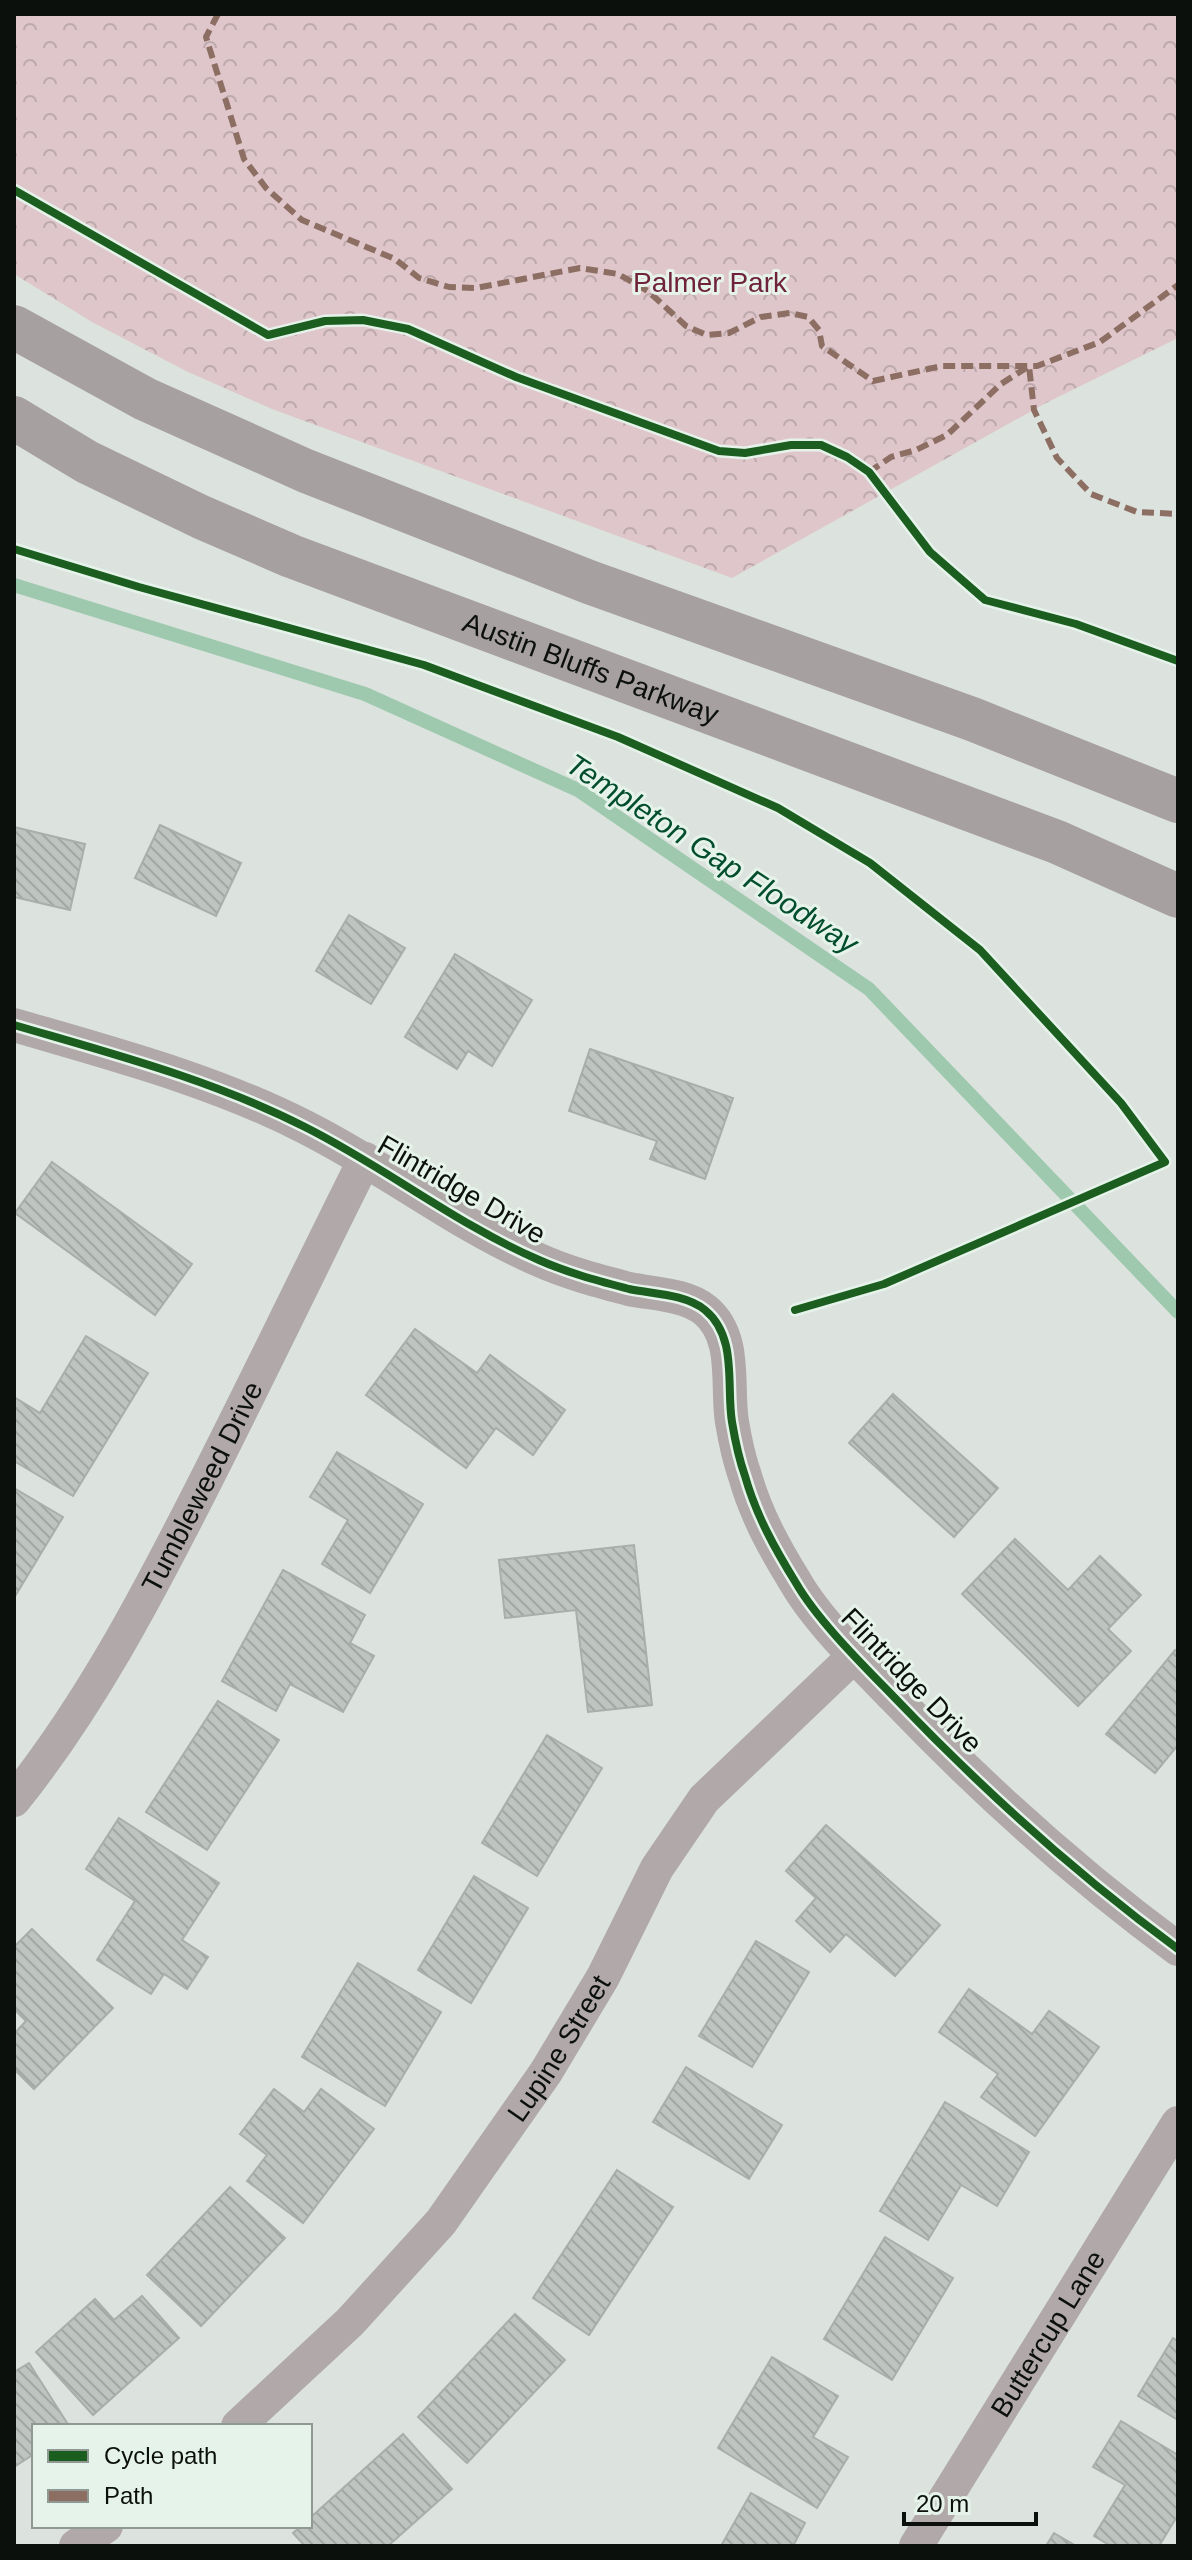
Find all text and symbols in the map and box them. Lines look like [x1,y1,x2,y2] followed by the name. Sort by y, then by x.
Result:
[633,267,788,298] park label: Palmer Park
[459,607,723,730] street label: Austin Bluffs Parkway
[560,747,866,961] water label: Templeton Gap Floodway
[372,1129,551,1250] street label: Flintridge Drive
[136,1376,269,1598] street label: Tumbleweed Drive
[835,1602,988,1759] street label: Flintridge Drive
[501,1970,617,2127] street label: Lupine Street
[985,2245,1111,2423] street label: Buttercup Lane
[32,2424,312,2528] legend
[104,2442,217,2469] text: Cycle path
[904,2476,1036,2526] scale bar
[104,2482,153,2509] text: Path
[916,2490,969,2517] text: 20 m

